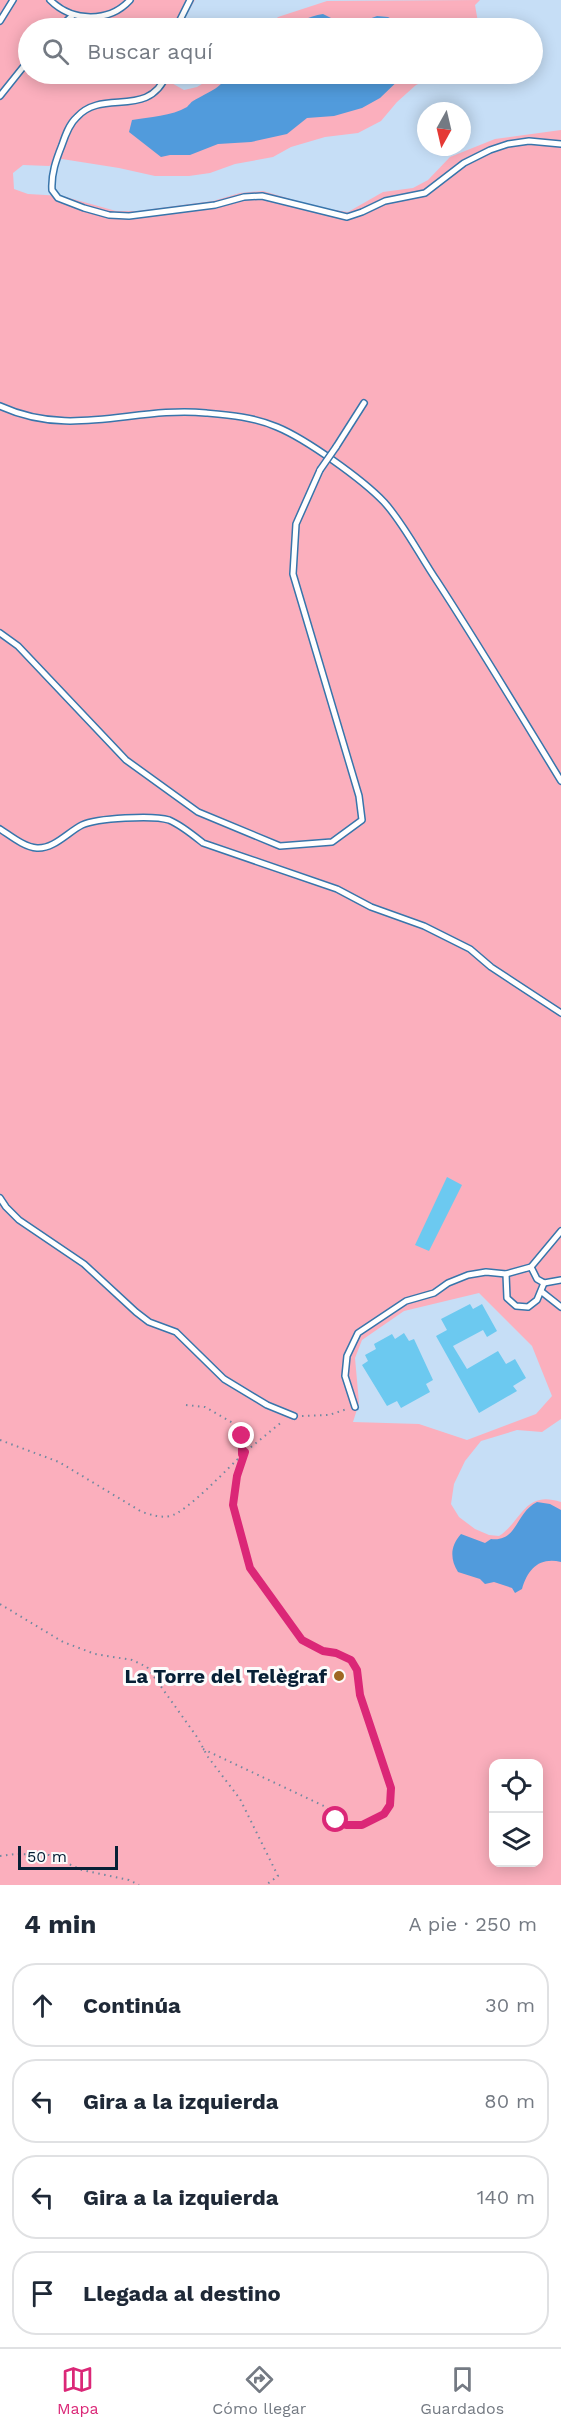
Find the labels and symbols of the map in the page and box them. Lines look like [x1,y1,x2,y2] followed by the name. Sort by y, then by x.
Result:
[417,102,471,156] north arrow
[228,1422,254,1448] route end
[124,1664,328,1688] place label: La Torre del Telègraf
[332,1669,346,1683] marker: La Torre del Telègraf
[322,1806,348,1832] route start
[18,1843,118,1870] scale bar

